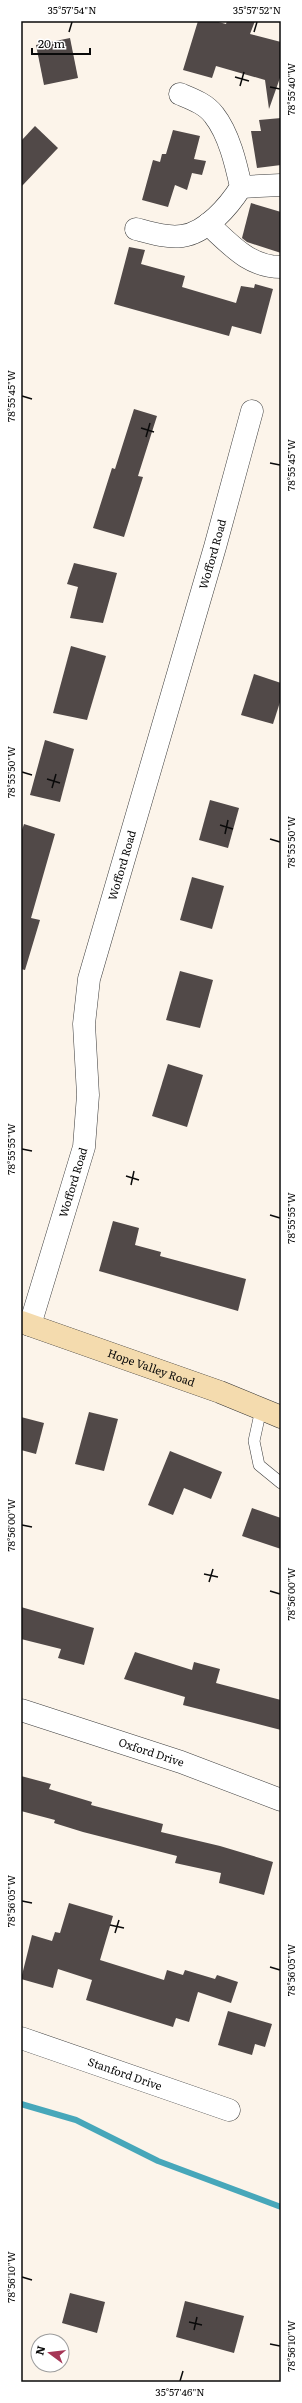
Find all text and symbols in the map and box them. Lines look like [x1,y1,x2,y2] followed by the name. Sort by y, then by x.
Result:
[48,2,97,17] text: 35°57'54"N
[233,2,281,17] text: 35°57'52"N
[32,30,90,56] scale bar
[38,34,65,52] text: 20 m
[283,63,298,115] text: 78°55'40"W
[3,370,18,422] text: 78°55'45"W
[283,439,298,491] text: 78°55'45"W
[194,517,229,591] street label: Wofford Road
[3,746,18,798] text: 78°55'50"W
[283,816,298,868] text: 78°55'50"W
[103,828,139,902] street label: Wofford Road
[3,1123,18,1175] text: 78°55'55"W
[54,1145,91,1219] street label: Wofford Road
[283,1192,298,1244] text: 78°55'55"W
[106,1344,198,1390] street label: Hope Valley Road
[3,1498,18,1552] text: 78°56'00"W
[283,1567,298,1621] text: 78°56'00"W
[117,1733,187,1770] street label: Oxford Drive
[3,1875,18,1927] text: 78°56'05"W
[283,1944,298,1996] text: 78°56'05"W
[86,2053,165,2093] street label: Stanford Drive
[3,2251,18,2303] text: 78°56'10"W
[283,2320,298,2372] text: 78°56'10"W
[30,2333,70,2373] north arrow
[30,2344,48,2357] text: N
[155,2384,205,2399] text: 35°57'46"N

